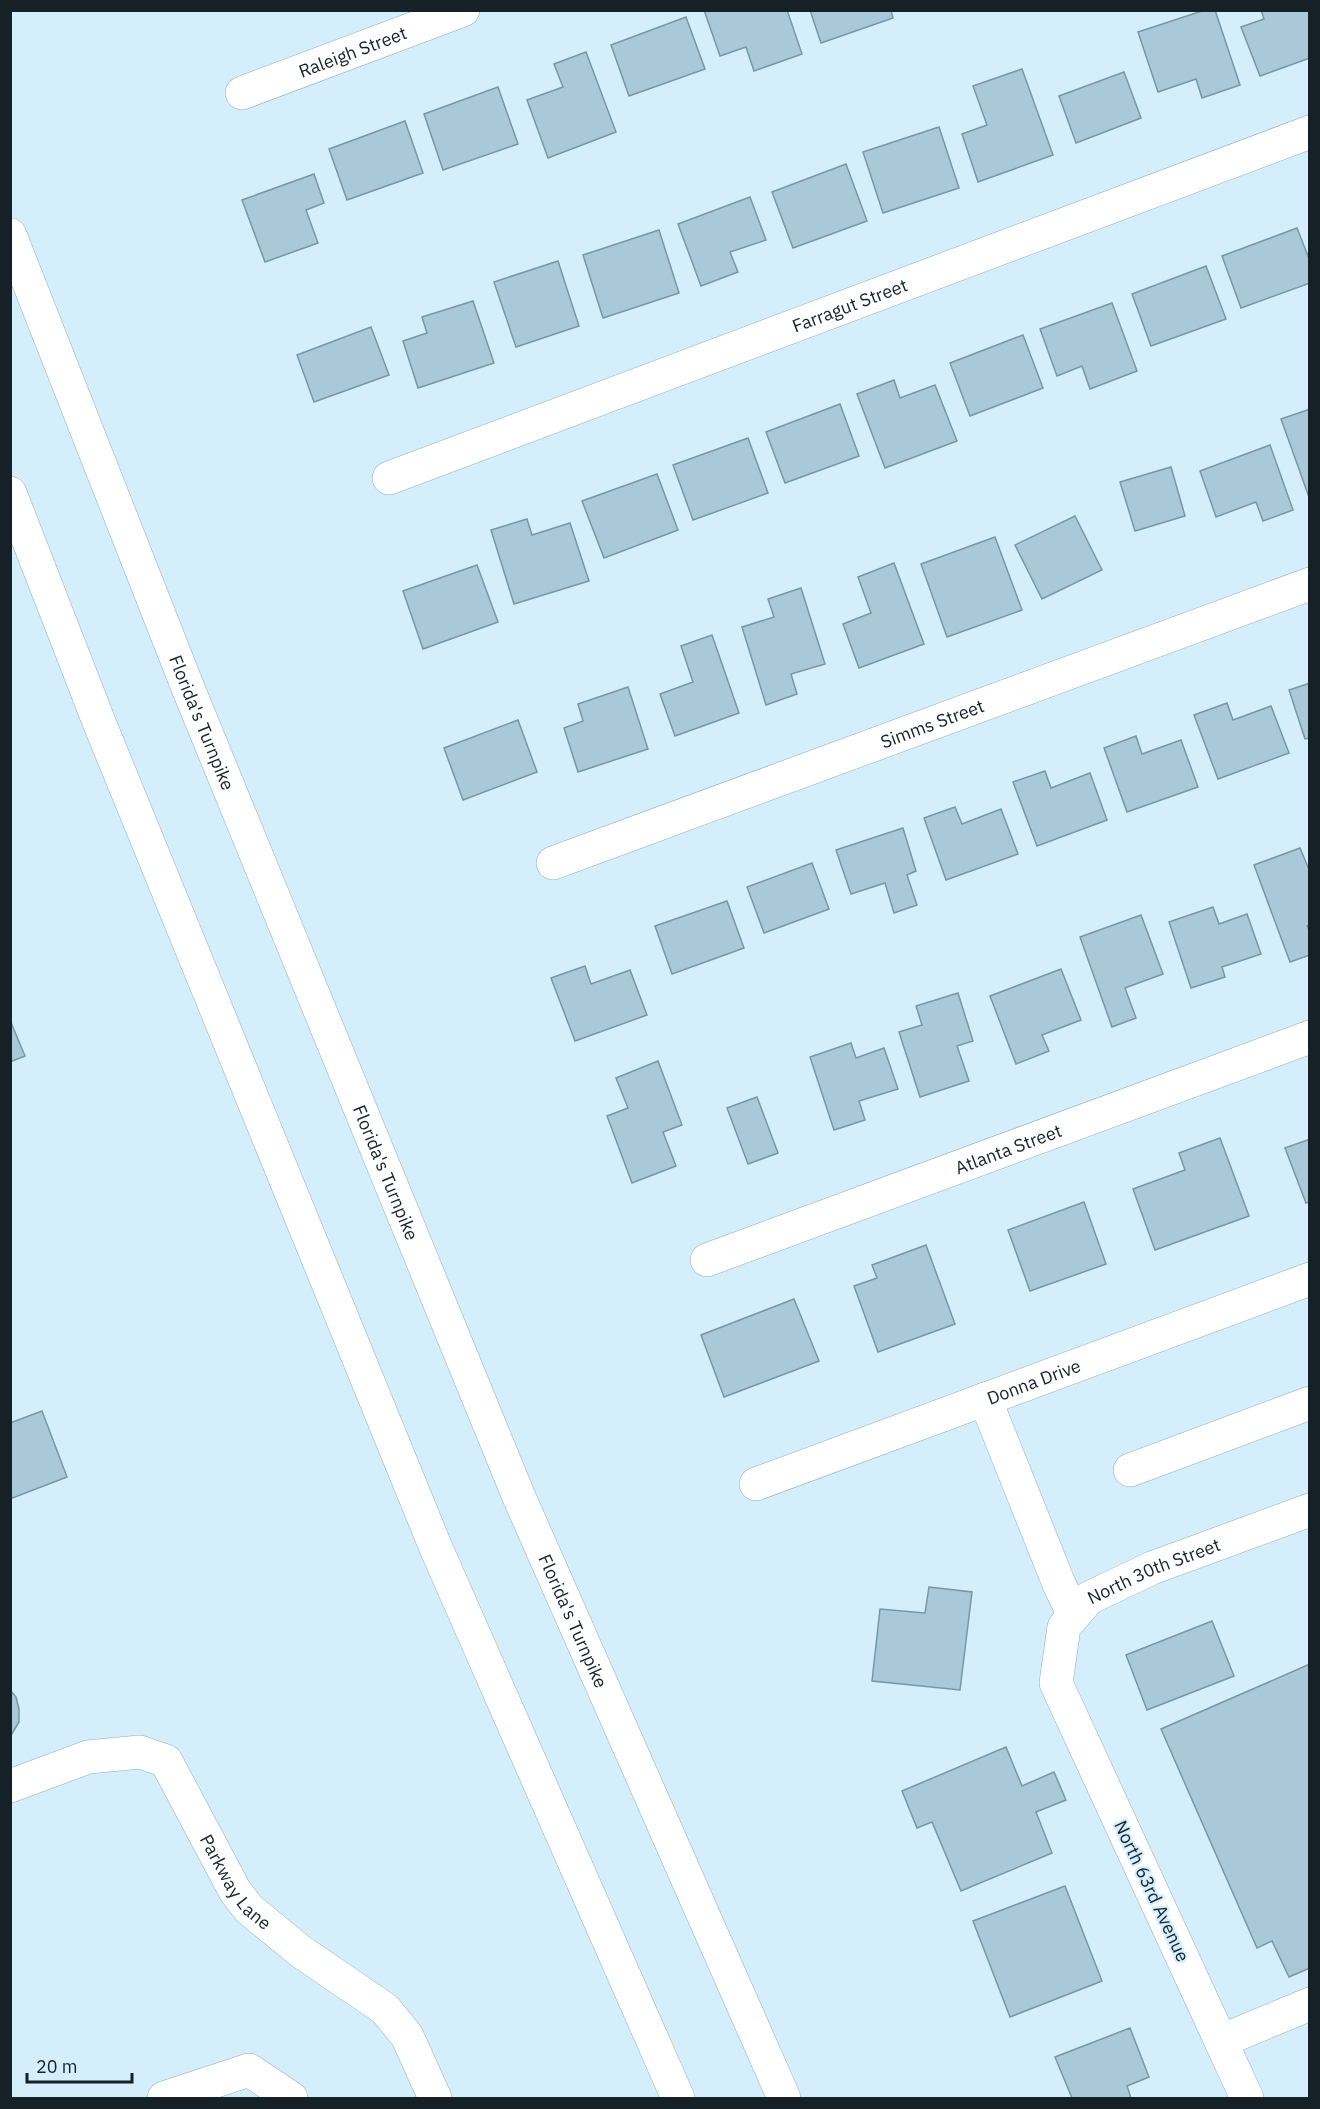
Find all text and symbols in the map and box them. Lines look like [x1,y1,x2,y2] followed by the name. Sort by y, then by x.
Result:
[295,21,410,82] street label: Raleigh Street
[789,273,910,337] street label: Farragut Street
[165,652,240,794] street label: Florida's Turnpike
[877,694,987,753] street label: Simms Street
[348,1101,424,1243] street label: Florida's Turnpike
[951,1118,1065,1179] street label: Atlanta Street
[984,1353,1084,1409] street label: Donna Drive
[1083,1533,1223,1609] street label: North 30th Street
[534,1550,613,1691] street label: Florida's Turnpike
[1109,1817,1195,1965] street label: North 63rd Avenue
[195,1830,276,1934] street label: Parkway Lane
[27,2046,132,2084] scale bar
[36,2055,78,2078] text: 20 m

